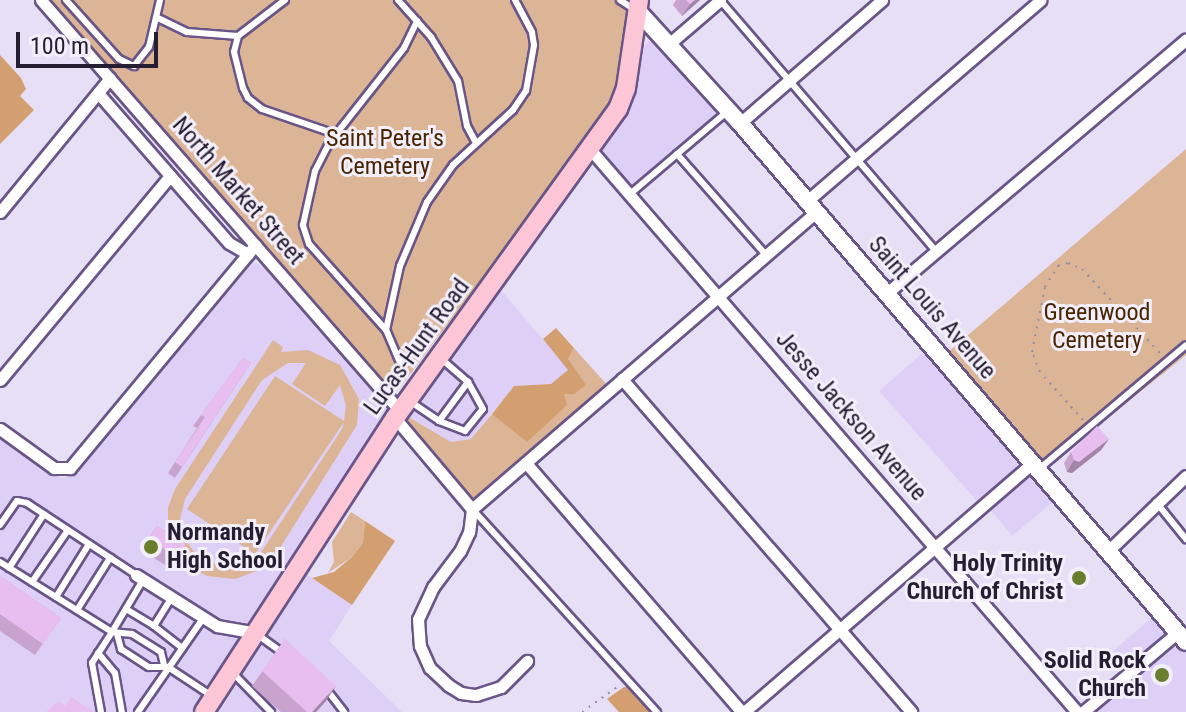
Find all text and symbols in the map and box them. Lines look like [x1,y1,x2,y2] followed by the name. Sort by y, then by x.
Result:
[20,16,162,66] scale bar
[30,32,89,60] text: 100 m
[166,111,310,271] street label: North Market Street
[326,125,444,181] park label: Saint Peter's Cemetery
[862,231,1002,385] street label: Saint Louis Avenue
[358,273,476,421] street label: Lucas-Hunt Road
[1044,299,1150,355] park label: Greenwood Cemetery
[769,325,933,507] street label: Jesse Jackson Avenue
[167,519,283,575] place label: Normandy High School
[142,538,160,556] marker: Normandy High School
[907,550,1063,606] place label: Holy Trinity Church of Christ
[1070,569,1088,587] marker: Holy Trinity Church of Christ
[1044,647,1146,703] place label: Solid Rock Church
[1153,666,1171,684] marker: Solid Rock Church

